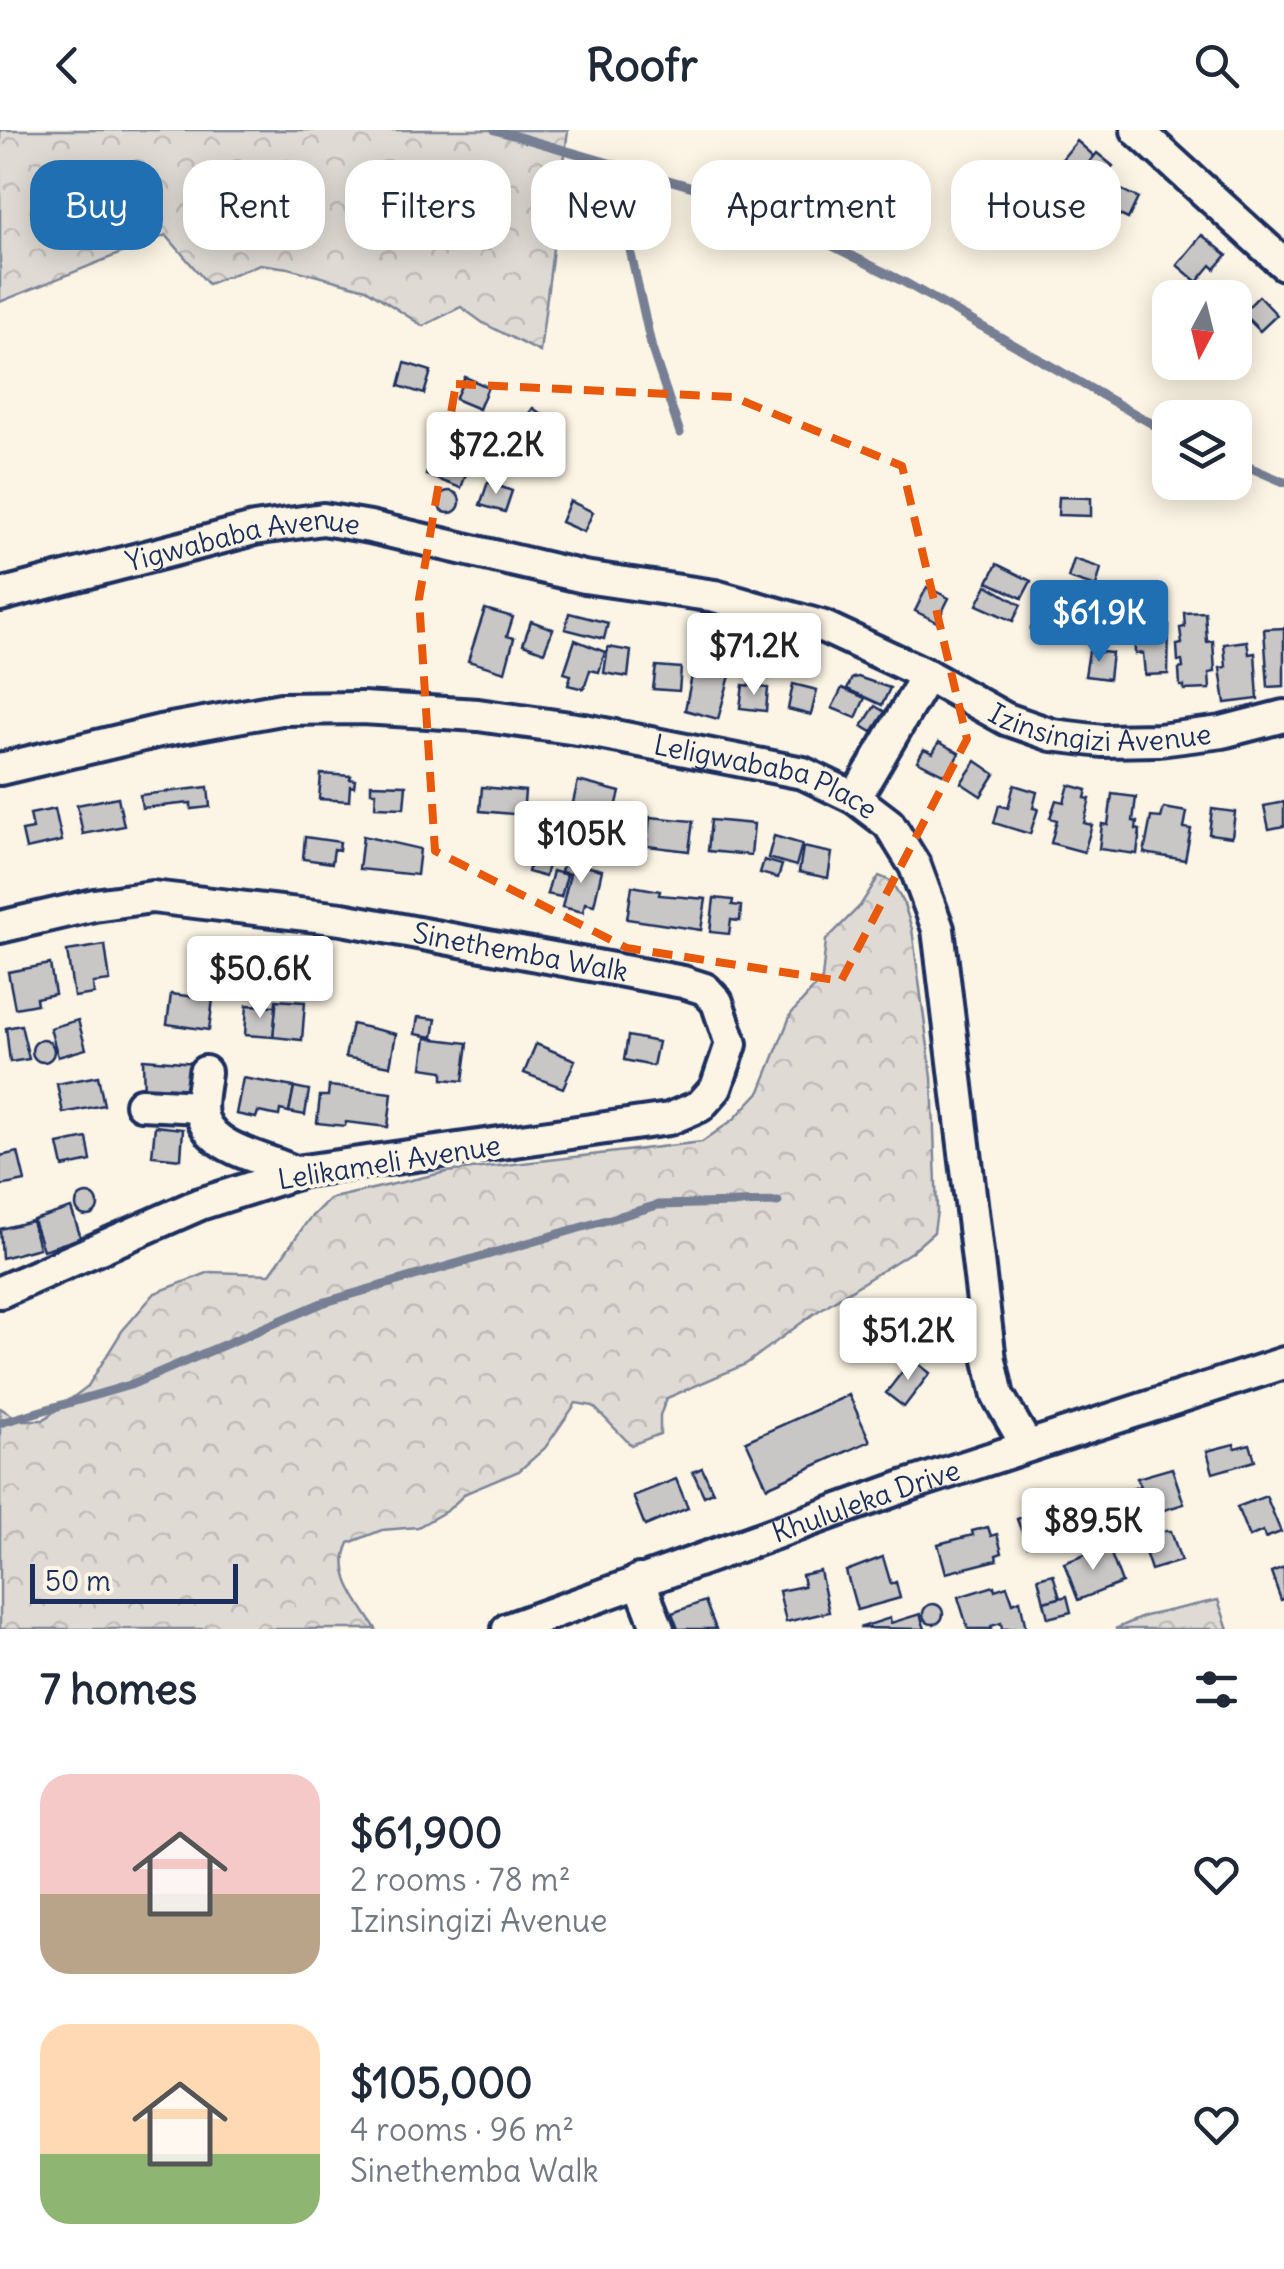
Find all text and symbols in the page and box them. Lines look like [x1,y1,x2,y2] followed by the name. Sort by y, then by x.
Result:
[586,37,698,93] text: Roofr
[40,38,95,93] icon: back
[1189,38,1244,93] icon: search
[30,160,163,250] chip: Buy
[183,160,325,250] chip: Rent
[345,160,511,250] chip: Filters
[531,160,671,250] chip: New
[691,160,931,250] chip: Apartment
[951,160,1121,250] chip: House
[1152,280,1252,380] north arrow
[1152,280,1252,500] map controls
[1152,400,1252,500] button: layers
[415,412,577,497] pin: $72.2K
[449,424,543,465] text: $72.2K
[122,500,363,580] street label: Yigwababa Avenue
[1018,580,1180,665] pin: $61.9K
[1052,592,1146,633] text: $61.9K
[673,613,835,698] pin: $71.2K
[709,625,799,666] text: $71.2K
[982,695,1213,759] street label: Izinsingizi Avenue
[651,726,885,827] street label: Leligwababa Place
[511,801,651,886] pin: $105K
[536,813,626,854] text: $105K
[410,915,631,989] street label: Sinethemba Walk
[179,936,341,1021] pin: $50.6K
[209,948,311,989] text: $50.6K
[275,1127,503,1197] street label: Lelikameli Avenue
[827,1298,989,1383] pin: $51.2K
[862,1310,954,1351] text: $51.2K
[767,1452,964,1551] street label: Khululeka Drive
[1012,1488,1174,1573] pin: $89.5K
[1044,1500,1142,1541] text: $89.5K
[30,1559,238,1604] scale bar
[45,1563,111,1599] text: 50 m
[1189,1662,1244,1717] icon: filters
[40,1663,197,1715] text: 7 homes
[350,1807,502,1859] text: $61,900
[120,1814,240,1934] icon: home
[1189,1847,1244,1902] icon: heart
[350,1859,571,1900] text: 2 rooms · 78 m²
[350,1900,608,1941] text: Izinsingizi Avenue
[350,2057,533,2109] text: $105,000
[120,2064,240,2184] icon: home
[1189,2097,1244,2152] icon: heart
[350,2109,574,2150] text: 4 rooms · 96 m²
[350,2150,599,2191] text: Sinethemba Walk

